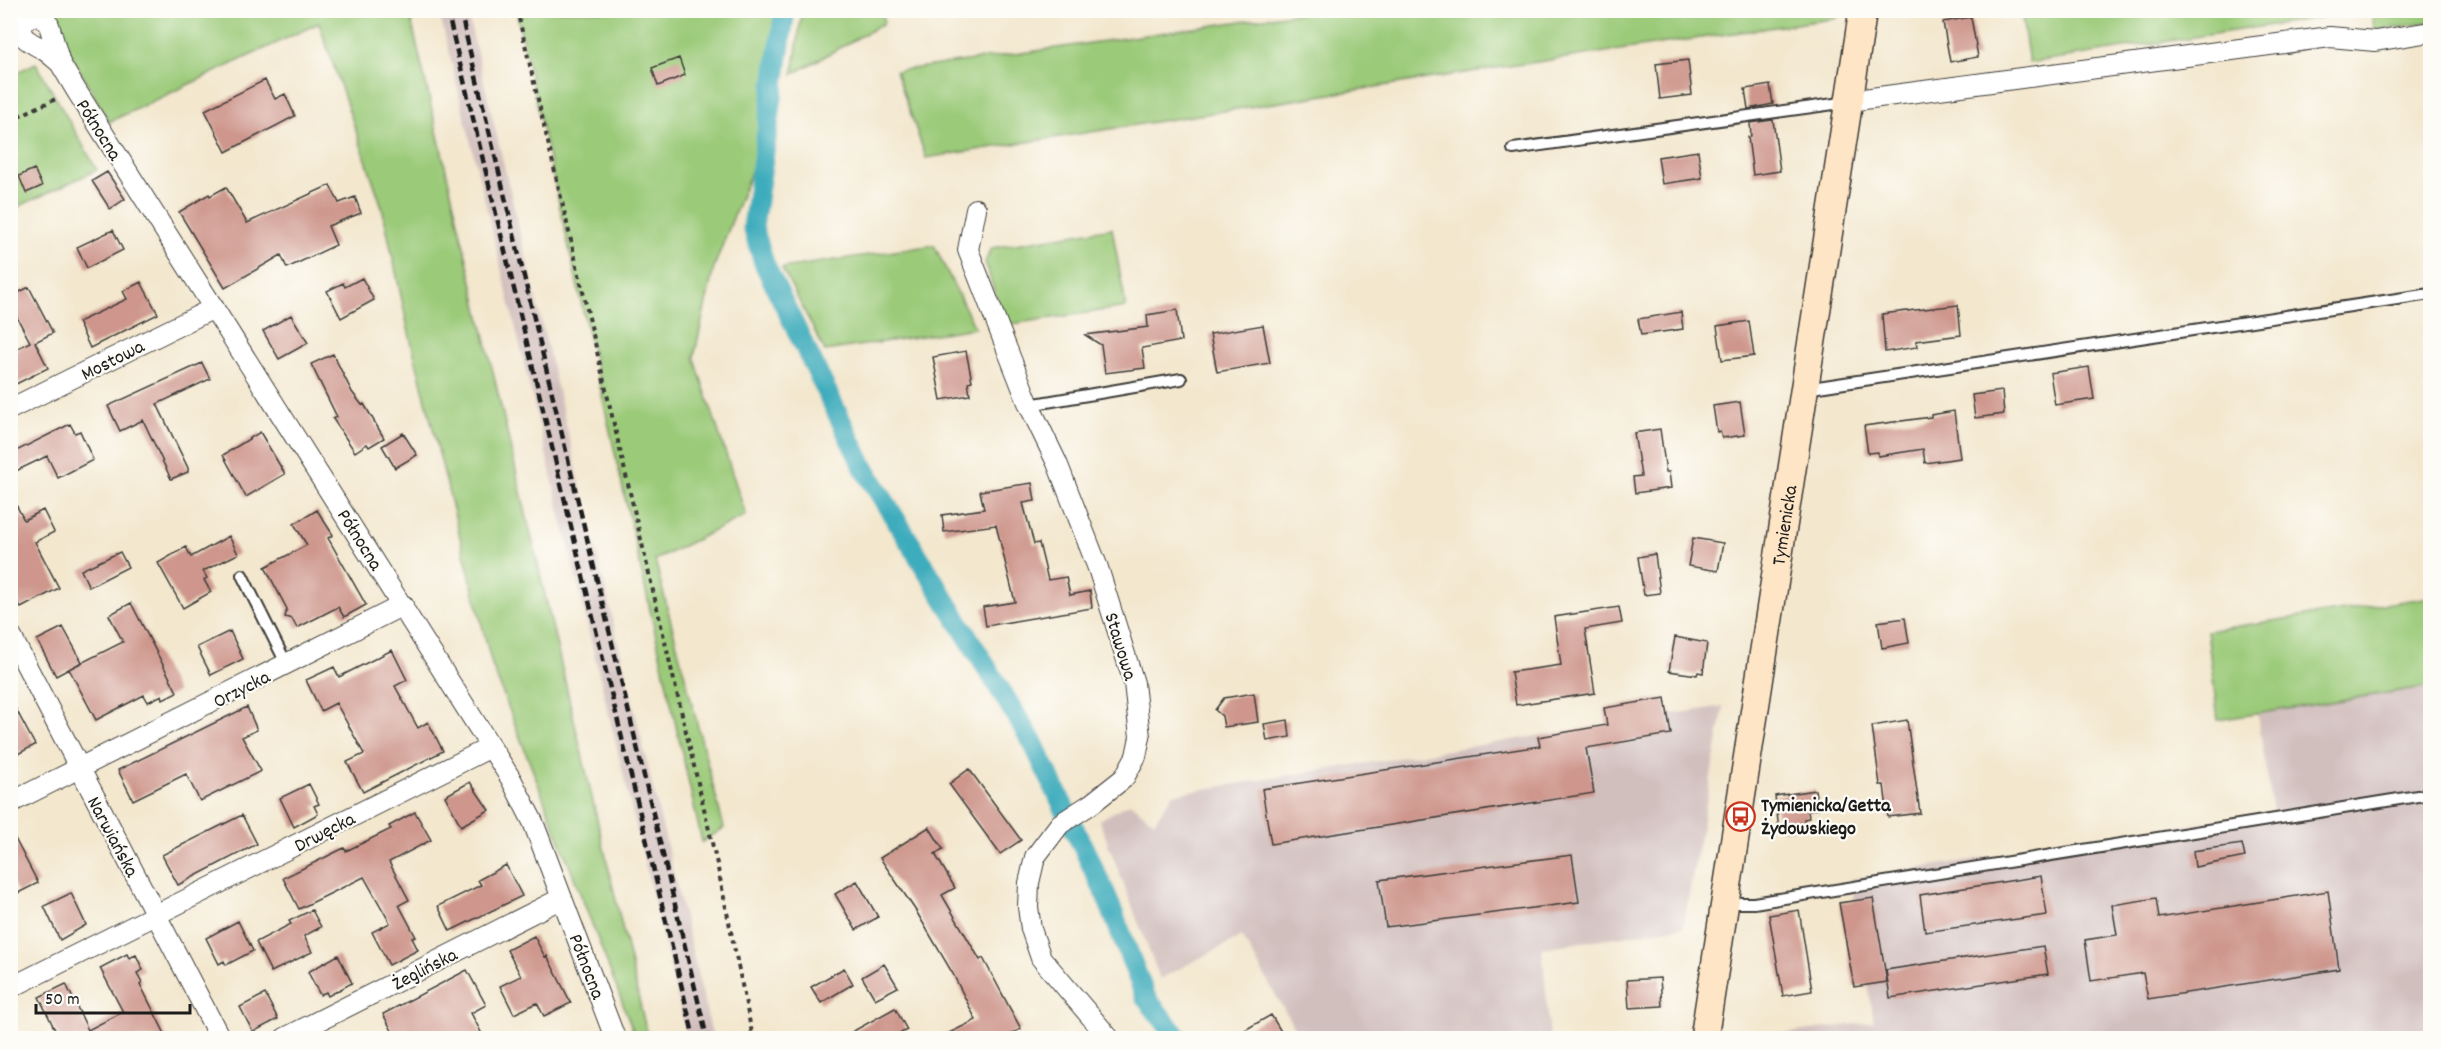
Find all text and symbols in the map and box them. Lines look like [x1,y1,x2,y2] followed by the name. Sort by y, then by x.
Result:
[68,94,128,167] street label: Północna
[77,334,150,389] street label: Mostowa
[1766,483,1806,568] street label: Tymienicka
[329,504,389,577] street label: Północna
[1096,609,1143,685] street label: Stawowa
[209,664,276,717] street label: Orzycka
[78,792,145,883] street label: Narwiańska
[1761,793,1891,844] place label: Tymienicka/Getta Żydowskiego
[1724,800,1756,832] bus stop icon: Tymienicka/Getta Żydowskiego
[290,806,361,861] street label: Drwęcka
[560,930,611,1004] street label: Północna
[388,942,464,999] street label: Żeglińska
[36,977,190,1015] scale bar
[45,988,80,1013] text: 50 m

